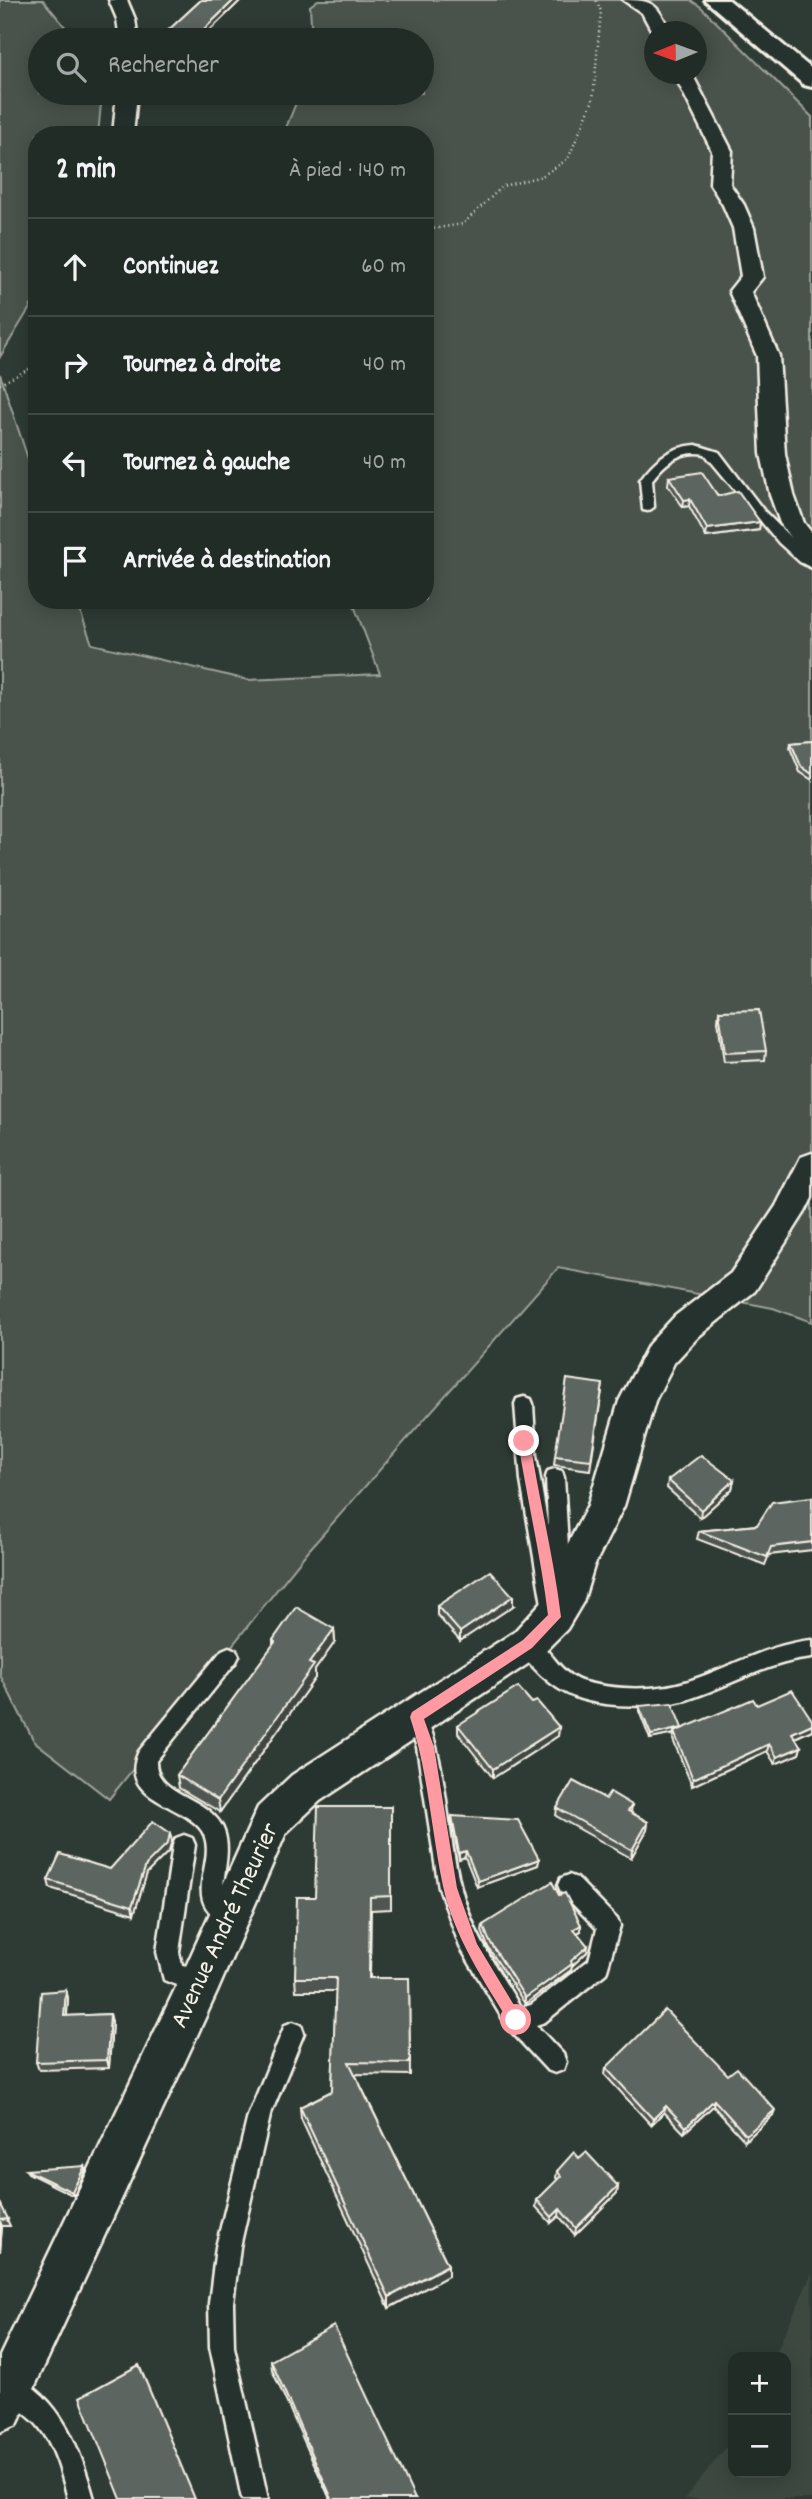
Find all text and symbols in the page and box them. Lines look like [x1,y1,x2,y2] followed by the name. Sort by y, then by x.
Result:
[644,21,707,84] north arrow
[28,28,434,105] search box
[52,48,90,86] icon: search
[108,48,219,85] text: Rechercher
[56,150,116,193] text: 2 min
[289,155,406,188] text: À pied · 140 m
[56,248,94,286] icon: ahead
[123,249,218,286] text: Continuez
[361,251,406,284] text: 60 m
[56,346,94,384] icon: right
[123,347,281,384] text: Tournez à droite
[363,349,406,382] text: 40 m
[56,444,94,482] icon: left
[123,445,290,482] text: Tournez à gauche
[363,447,406,480] text: 40 m
[56,542,94,580] icon: arrive
[123,543,331,580] text: Arrivée à destination
[508,1425,539,1456] route end
[162,1817,290,2035] street label: Avenue André Theurier
[500,2004,531,2035] route start
[728,2352,791,2478] map controls
[728,2352,791,2415] button: +
[728,2415,791,2478] button: −

